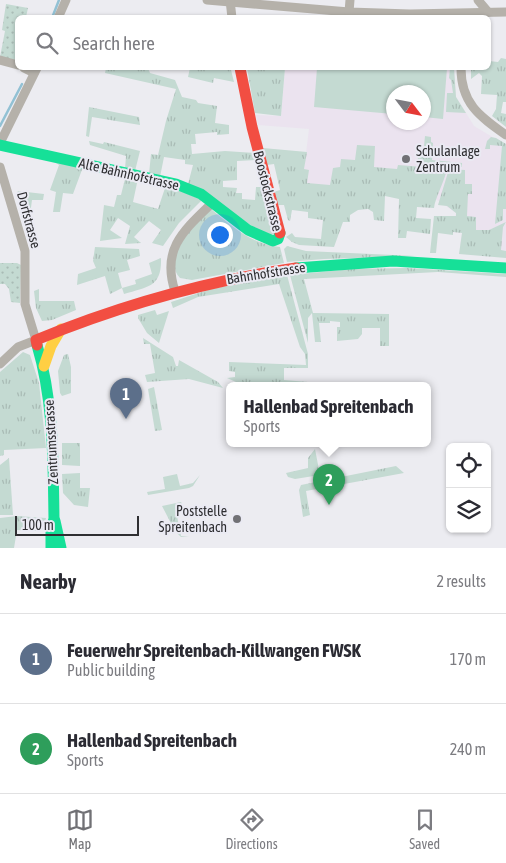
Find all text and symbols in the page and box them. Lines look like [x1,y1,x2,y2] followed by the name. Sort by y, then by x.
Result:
[15,15,491,70] search box
[33,29,61,57] icon: search
[73,32,155,54] text: Search here
[386,85,431,130] north arrow
[416,143,480,175] place label: Schulanlage Zentrum
[250,149,286,233] street label: Boostockstrasse
[400,153,412,165] marker: Schulanlage Zentrum
[77,155,181,193] street label: Alte Bahnhofstrasse
[14,190,44,250] street label: Dorfstrasse
[207,222,233,248] your location
[225,259,307,287] street label: Bahnhofstrasse
[110,378,142,419] pin: 1
[226,382,431,447] popup
[244,395,413,417] text: Hallenbad Spreitenbach
[41,399,61,485] street label: Zentrumsstrasse
[244,417,280,435] text: Sports
[446,443,491,533] map controls
[446,443,491,488] button: locate
[313,464,345,505] pin: 2
[446,488,491,533] button: layers
[159,503,227,535] place label: Poststelle Spreitenbach
[15,513,139,536] scale bar
[231,513,243,525] marker: Poststelle Spreitenbach
[22,517,54,533] text: 100 m
[20,569,76,593] text: Nearby
[436,572,486,590] text: 2 results
[67,639,361,661] text: Feuerwehr Spreitenbach-Killwangen FWSK
[32,650,40,668] text: 1
[450,650,486,668] text: 170 m
[67,661,155,679] text: Public building
[67,729,237,751] text: Hallenbad Spreitenbach
[32,740,40,758] text: 2
[450,740,486,758] text: 240 m
[67,751,104,769] text: Sports
[66,806,94,852] tab: Map
[225,806,278,852] tab: Directions
[409,806,440,852] tab: Saved

